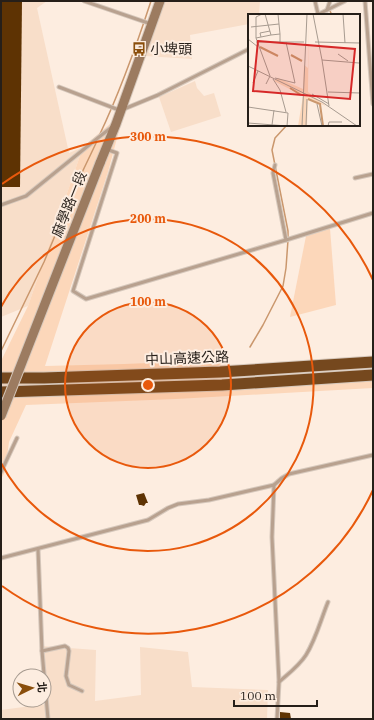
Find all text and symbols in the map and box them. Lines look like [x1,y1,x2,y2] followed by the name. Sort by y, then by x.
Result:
[248,14,360,126] inset map
[150,40,192,58] place label: 小埤頭
[131,41,147,57] bus stop icon: 小埤頭
[130,129,166,144] text: 300 m
[48,168,90,240] street label: 麻學路一段
[130,211,166,226] text: 200 m
[130,294,166,309] text: 100 m
[145,348,229,368] street label: 中山高速公路
[141,378,155,392] centre of rings
[12,668,52,708] north arrow
[35,681,49,693] text: 北
[234,682,317,708] scale bar
[240,688,276,703] text: 100 m

